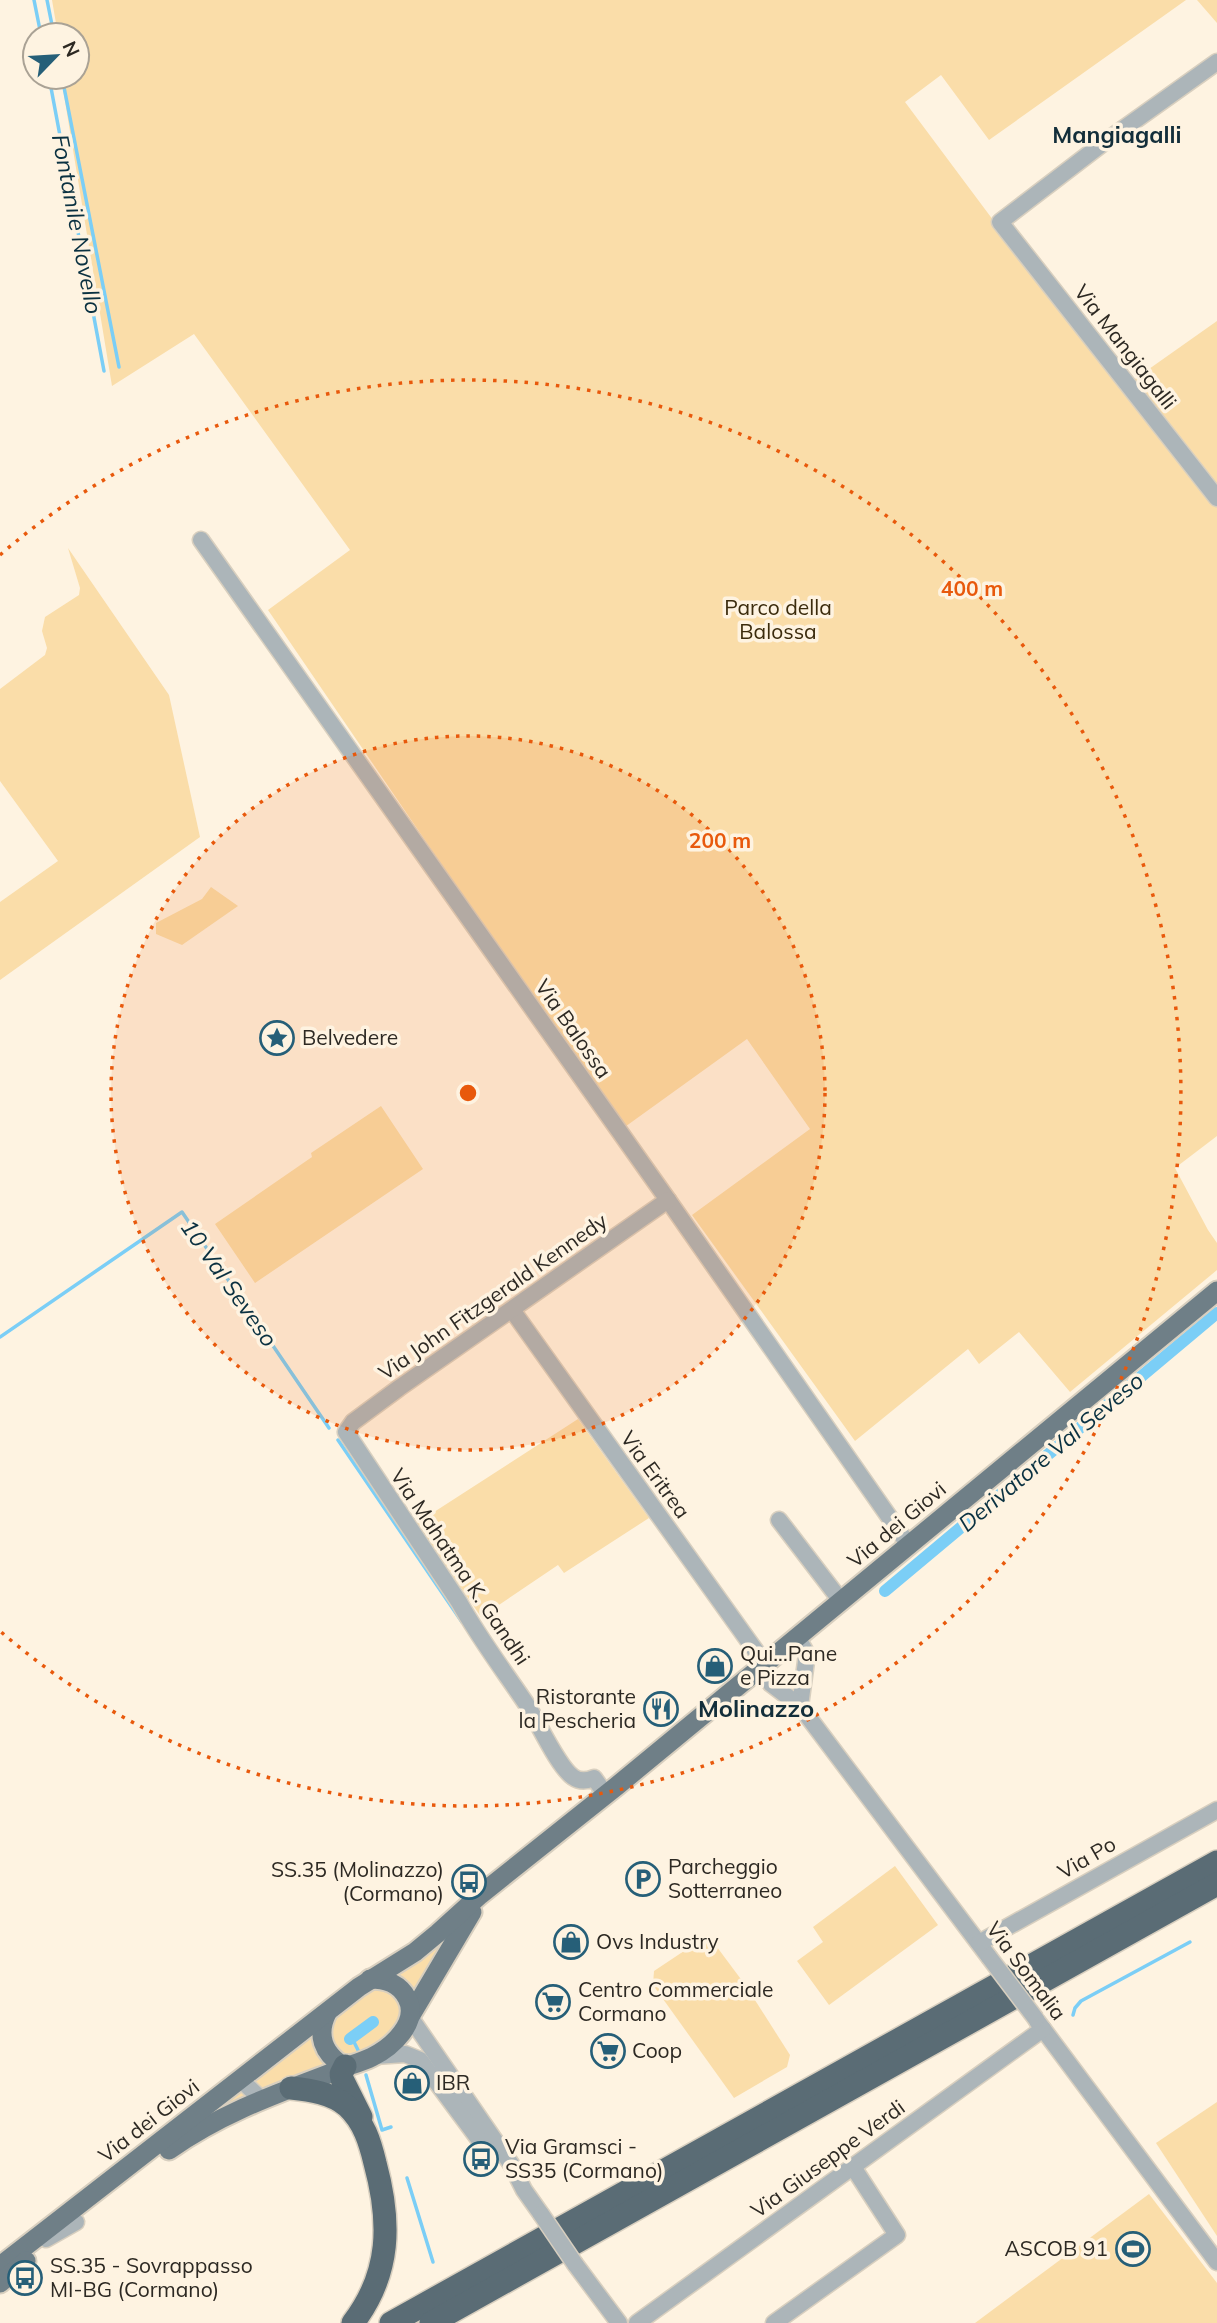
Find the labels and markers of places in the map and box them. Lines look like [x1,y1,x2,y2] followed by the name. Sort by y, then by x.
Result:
[258,1019,296,1057] place icon: Belvedere
[302,1024,398,1050] place label: Belvedere
[456,1081,480,1105] centre of rings
[740,1640,837,1690] place label: Qui...Pane e Pizza
[696,1647,734,1685] shop icon: Qui...Pane e Pizza
[519,1683,636,1733] place label: Ristorante la Pescheria
[642,1690,680,1728] restaurant icon: Ristorante la Pescheria
[668,1853,782,1903] place label: Parcheggio Sotterraneo
[271,1856,444,1906] place label: SS.35 (Molinazzo) (Cormano)
[624,1860,662,1898] parking icon: Parcheggio Sotterraneo
[450,1863,488,1901] bus stop icon: SS.35 (Molinazzo) (Cormano)
[552,1923,590,1961] shop icon: Ovs Industry
[596,1928,719,1954] place label: Ovs Industry
[578,1976,774,2026] place label: Centro Commerciale Cormano
[534,1983,572,2021] supermarket icon: Centro Commerciale Cormano
[589,2032,627,2070] supermarket icon: Coop
[632,2037,682,2063] place label: Coop
[393,2064,431,2102] shop icon: IBR
[436,2069,470,2095] place label: IBR
[505,2133,663,2183] place label: Via Gramsci - SS35 (Cormano)
[462,2140,500,2178] bus stop icon: Via Gramsci - SS35 (Cormano)
[1114,2230,1152,2268] sports icon: ASCOB 91
[1005,2235,1108,2261] place label: ASCOB 91
[50,2252,253,2302] place label: SS.35 - Sovrappasso MI-BG (Cormano)
[6,2259,44,2297] bus stop icon: SS.35 - Sovrappasso MI-BG (Cormano)

